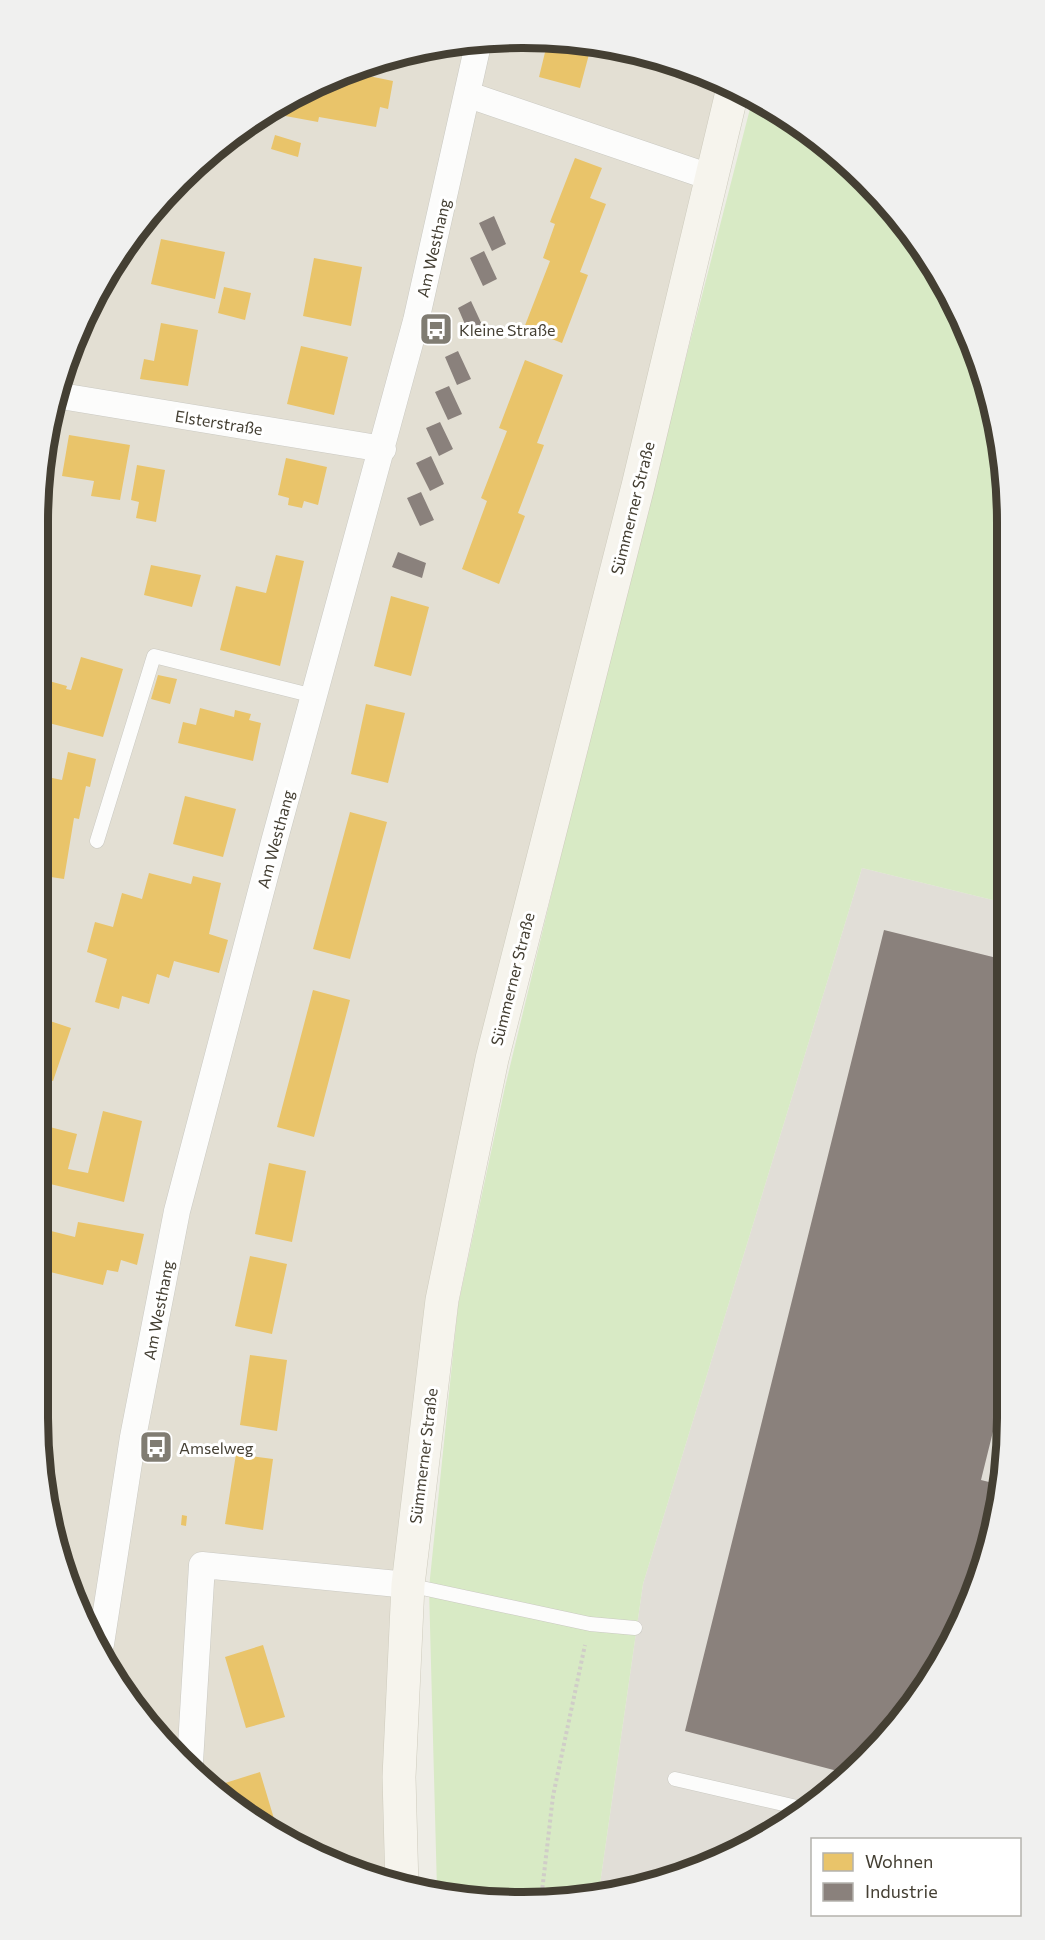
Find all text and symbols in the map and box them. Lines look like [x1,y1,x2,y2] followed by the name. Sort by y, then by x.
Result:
[412,196,454,299] street label: Am Westhang
[418,311,454,347] bus stop icon: Kleine Straße
[459,320,556,339] place label: Kleine Straße
[174,406,264,438] street label: Elsterstraße
[606,439,658,577] street label: Sümmerner Straße
[253,788,297,890] street label: Am Westhang
[486,910,538,1048] street label: Sümmerner Straße
[139,1258,177,1361] street label: Am Westhang
[405,1387,441,1525] street label: Sümmerner Straße
[138,1429,174,1465] bus stop icon: Amselweg
[179,1438,254,1457] place label: Amselweg
[811,1838,1021,1916] legend
[865,1850,933,1872] text: Wohnen
[865,1880,938,1902] text: Industrie

